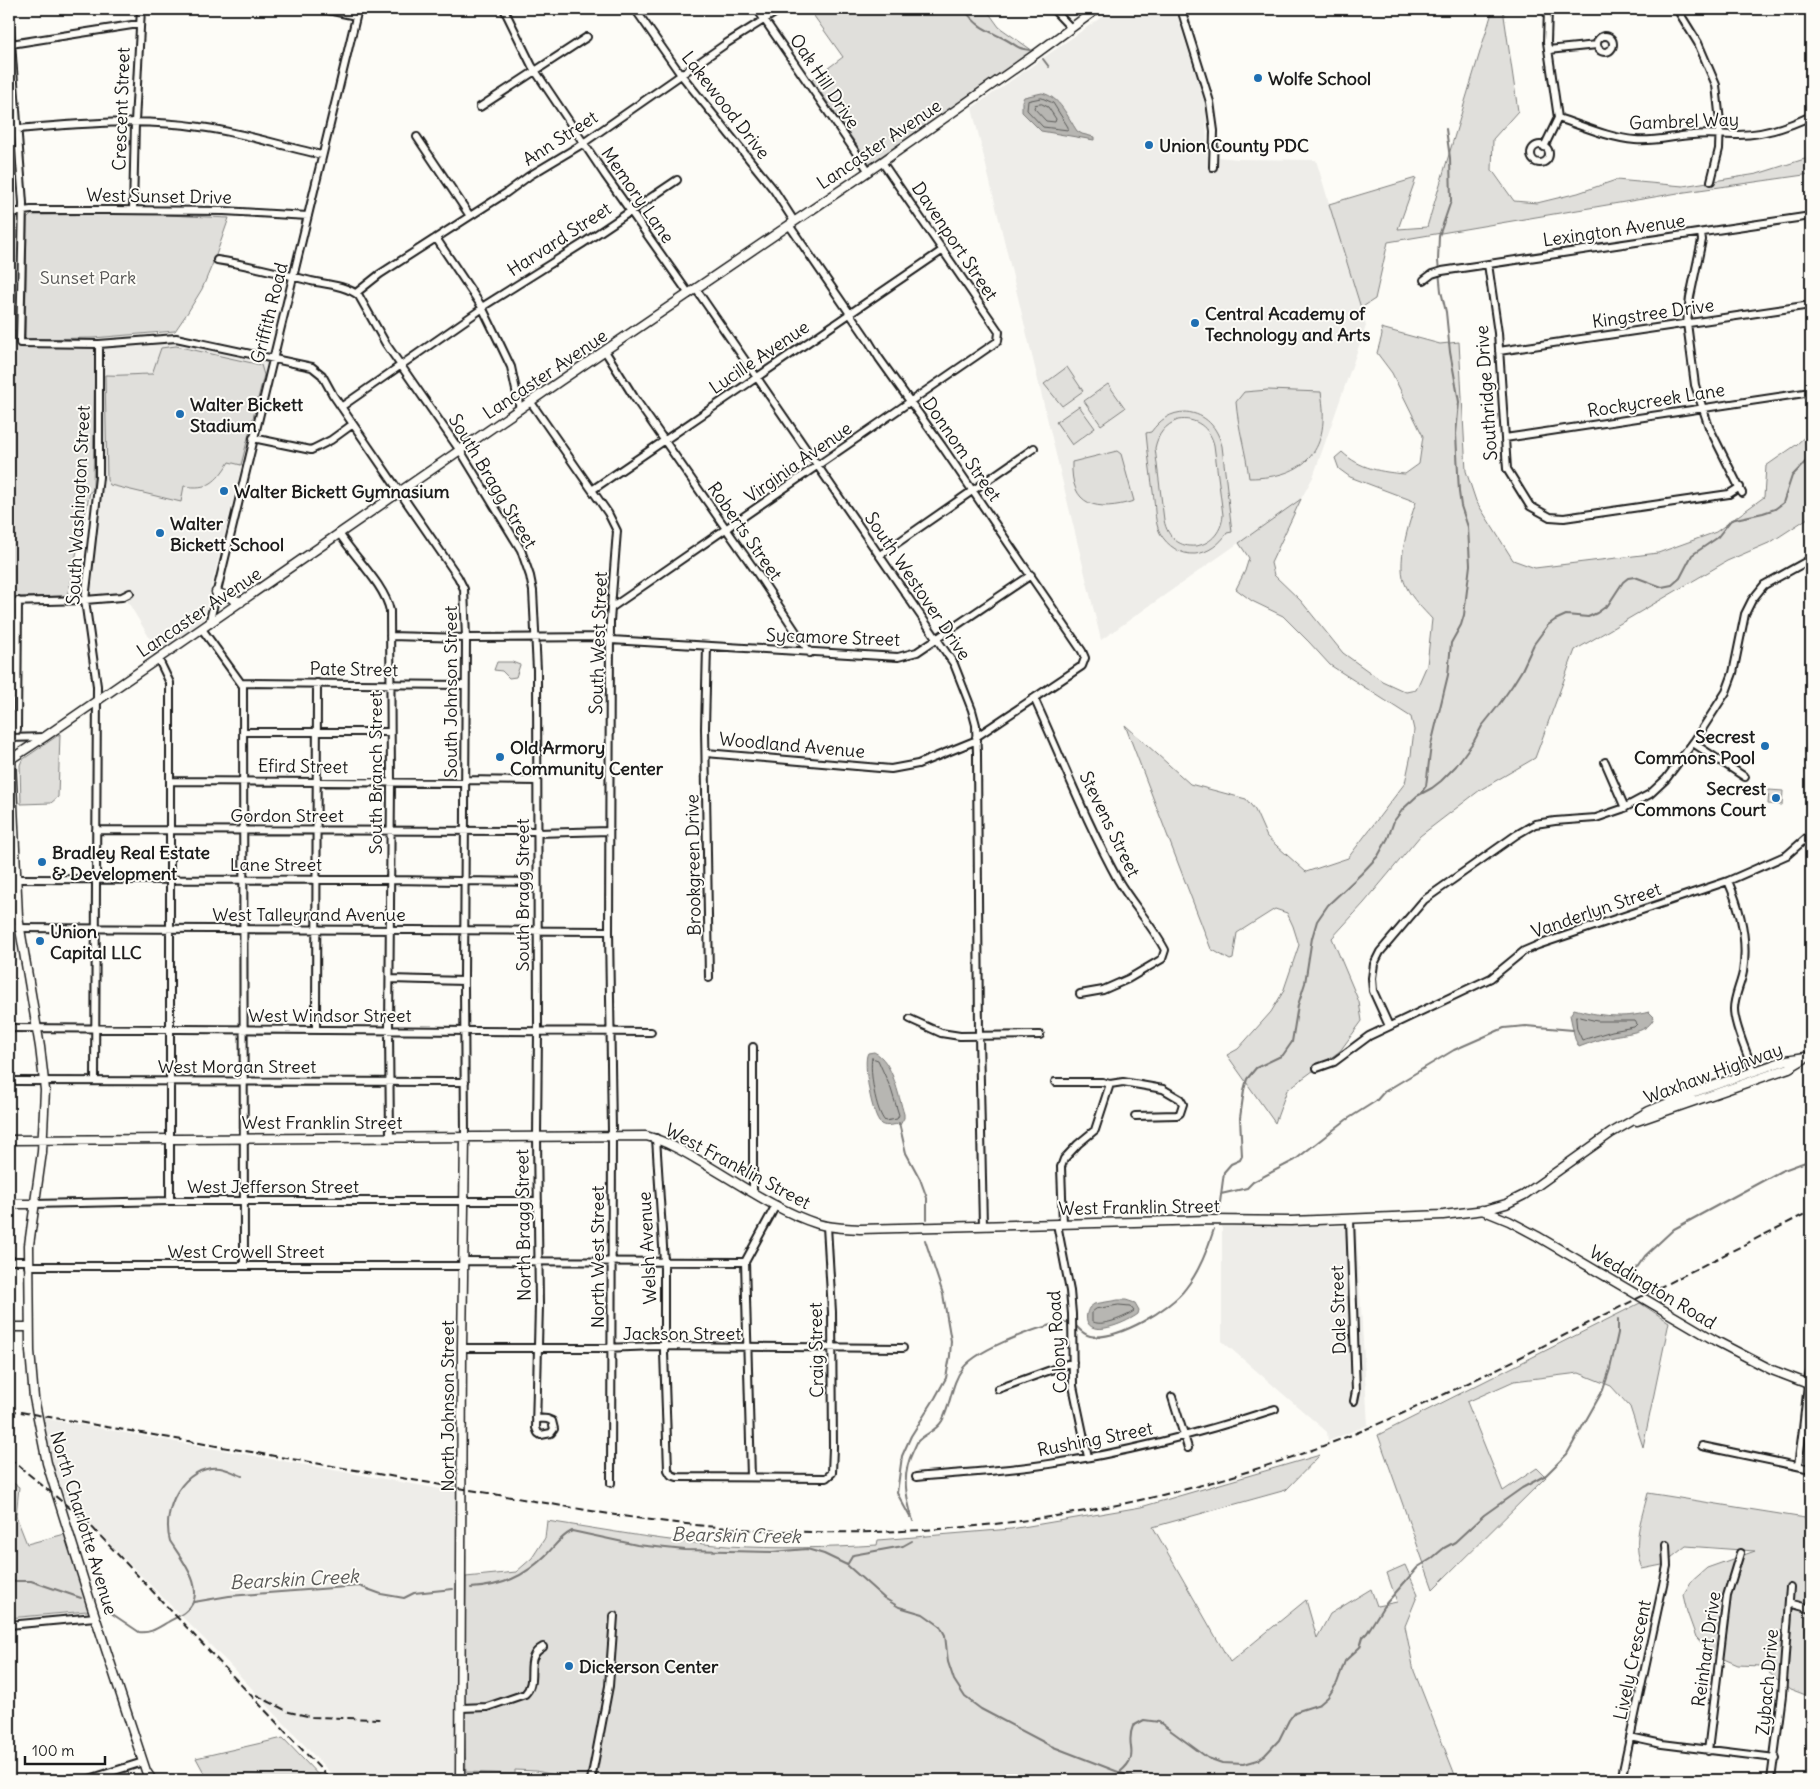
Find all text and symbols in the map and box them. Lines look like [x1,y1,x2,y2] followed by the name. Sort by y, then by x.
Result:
[785,29,865,133] street label: Oak Hill Drive
[107,47,135,171] street label: Crescent Street
[677,47,775,163] street label: Lakewood Drive
[1268,67,1371,90] place label: Wolfe School
[1252,72,1264,84] marker: Wolfe School
[812,94,946,194] street label: Lancaster Avenue
[518,105,602,171] street label: Ann Street
[1629,108,1739,134] street label: Gambrel Way
[1159,134,1309,157] place label: Union County PDC
[1143,139,1155,151] marker: Union County PDC
[596,143,680,247] street label: Memory Lane
[907,177,1003,305] street label: Davenport Street
[86,183,232,209] street label: West Sunset Drive
[503,197,615,281] street label: Harvard Street
[1541,209,1687,251] street label: Lexington Avenue
[245,260,293,366] street label: Griffith Road
[40,266,136,289] park label: Sunset Park
[1591,293,1715,333] street label: Kingstree Drive
[1205,302,1370,346] place label: Central Academy of Technology and Arts
[705,315,813,399] street label: Lucille Avenue
[1189,317,1201,329] marker: Central Academy of Technology and Arts
[478,324,612,424] street label: Lancaster Avenue
[1470,325,1502,461] street label: Southridge Drive
[1586,378,1726,422] street label: Rockycreek Lane
[918,392,1006,506] street label: Donnom Street
[190,393,304,437] place label: Walter Bickett Stadium
[61,405,95,605] street label: South Washington Street
[174,408,186,420] marker: Walter Bickett Stadium
[444,410,542,552] street label: South Bragg Street
[740,416,856,508] street label: Virginia Avenue
[703,477,787,585] street label: Roberts Street
[234,480,450,503] place label: Walter Bickett Gymnasium
[218,485,230,497] marker: Walter Bickett Gymnasium
[860,508,976,664] street label: South Westover Drive
[170,512,284,556] place label: Walter Bickett School
[154,527,166,539] marker: Walter Bickett School
[132,562,266,662] street label: Lancaster Avenue
[584,571,612,715] street label: South West Street
[439,606,462,778] street label: South Johnson Street
[766,623,900,651] street label: Sycamore Street
[310,657,398,681] street label: Pate Street
[364,692,387,854] street label: South Branch Street
[1634,725,1756,769] place label: Secrest Commons Pool
[718,727,866,763] street label: Woodland Avenue
[510,736,664,780] place label: Old Armory Community Center
[1759,740,1771,752] marker: Secrest Commons Pool
[494,751,506,763] marker: Old Armory Community Center
[258,754,348,778] street label: Efird Street
[1075,767,1145,881] street label: Stevens Street
[1634,777,1767,821] place label: Secrest Commons Court
[1770,792,1782,804] marker: Secrest Commons Court
[680,794,706,936] street label: Brookgreen Drive
[230,804,344,827] street label: Gordon Street
[511,819,534,971] street label: South Bragg Street
[52,841,210,885] place label: Bradley Real Estate & Development
[230,853,322,876] street label: Lane Street
[36,856,48,868] marker: Bradley Real Estate & Development
[1528,877,1664,943] street label: Vanderlyn Street
[212,903,406,926] street label: West Talleyrand Avenue
[50,920,142,964] place label: Union Capital LLC
[34,935,46,947] marker: Union Capital LLC
[248,1004,412,1027] street label: West Windsor Street
[1641,1037,1785,1109] street label: Waxhaw Highway
[158,1055,316,1078] street label: West Morgan Street
[241,1111,403,1134] street label: West Franklin Street
[661,1118,815,1214] street label: West Franklin Street
[510,1149,536,1301] street label: North Bragg Street
[187,1175,359,1198] street label: West Jefferson Street
[586,1186,609,1328] street label: North West Street
[633,1191,661,1305] street label: Welsh Avenue
[1058,1194,1220,1220] street label: West Franklin Street
[167,1240,325,1263] street label: West Crowell Street
[1585,1240,1721,1334] street label: Weddington Road
[1325,1265,1351,1355] street label: Dale Street
[1042,1289,1072,1394] street label: Colony Road
[804,1302,828,1398] street label: Craig Street
[436,1320,459,1492] street label: North Johnson Street
[623,1322,741,1345] street label: Jackson Street
[1035,1417,1155,1461] street label: Rushing Street
[45,1428,123,1618] street label: North Charlotte Avenue
[671,1522,802,1548] water label: Bearskin Creek
[229,1564,360,1594] water label: Bearskin Creek
[1687,1590,1725,1708] street label: Reinhart Drive
[1608,1598,1656,1722] street label: Lively Crescent
[1751,1628,1783,1736] street label: Zybach Drive
[579,1655,719,1678] place label: Dickerson Center
[563,1660,575,1672] marker: Dickerson Center
[25,1734,105,1766] scale bar
[32,1741,74,1760] text: 100 m

